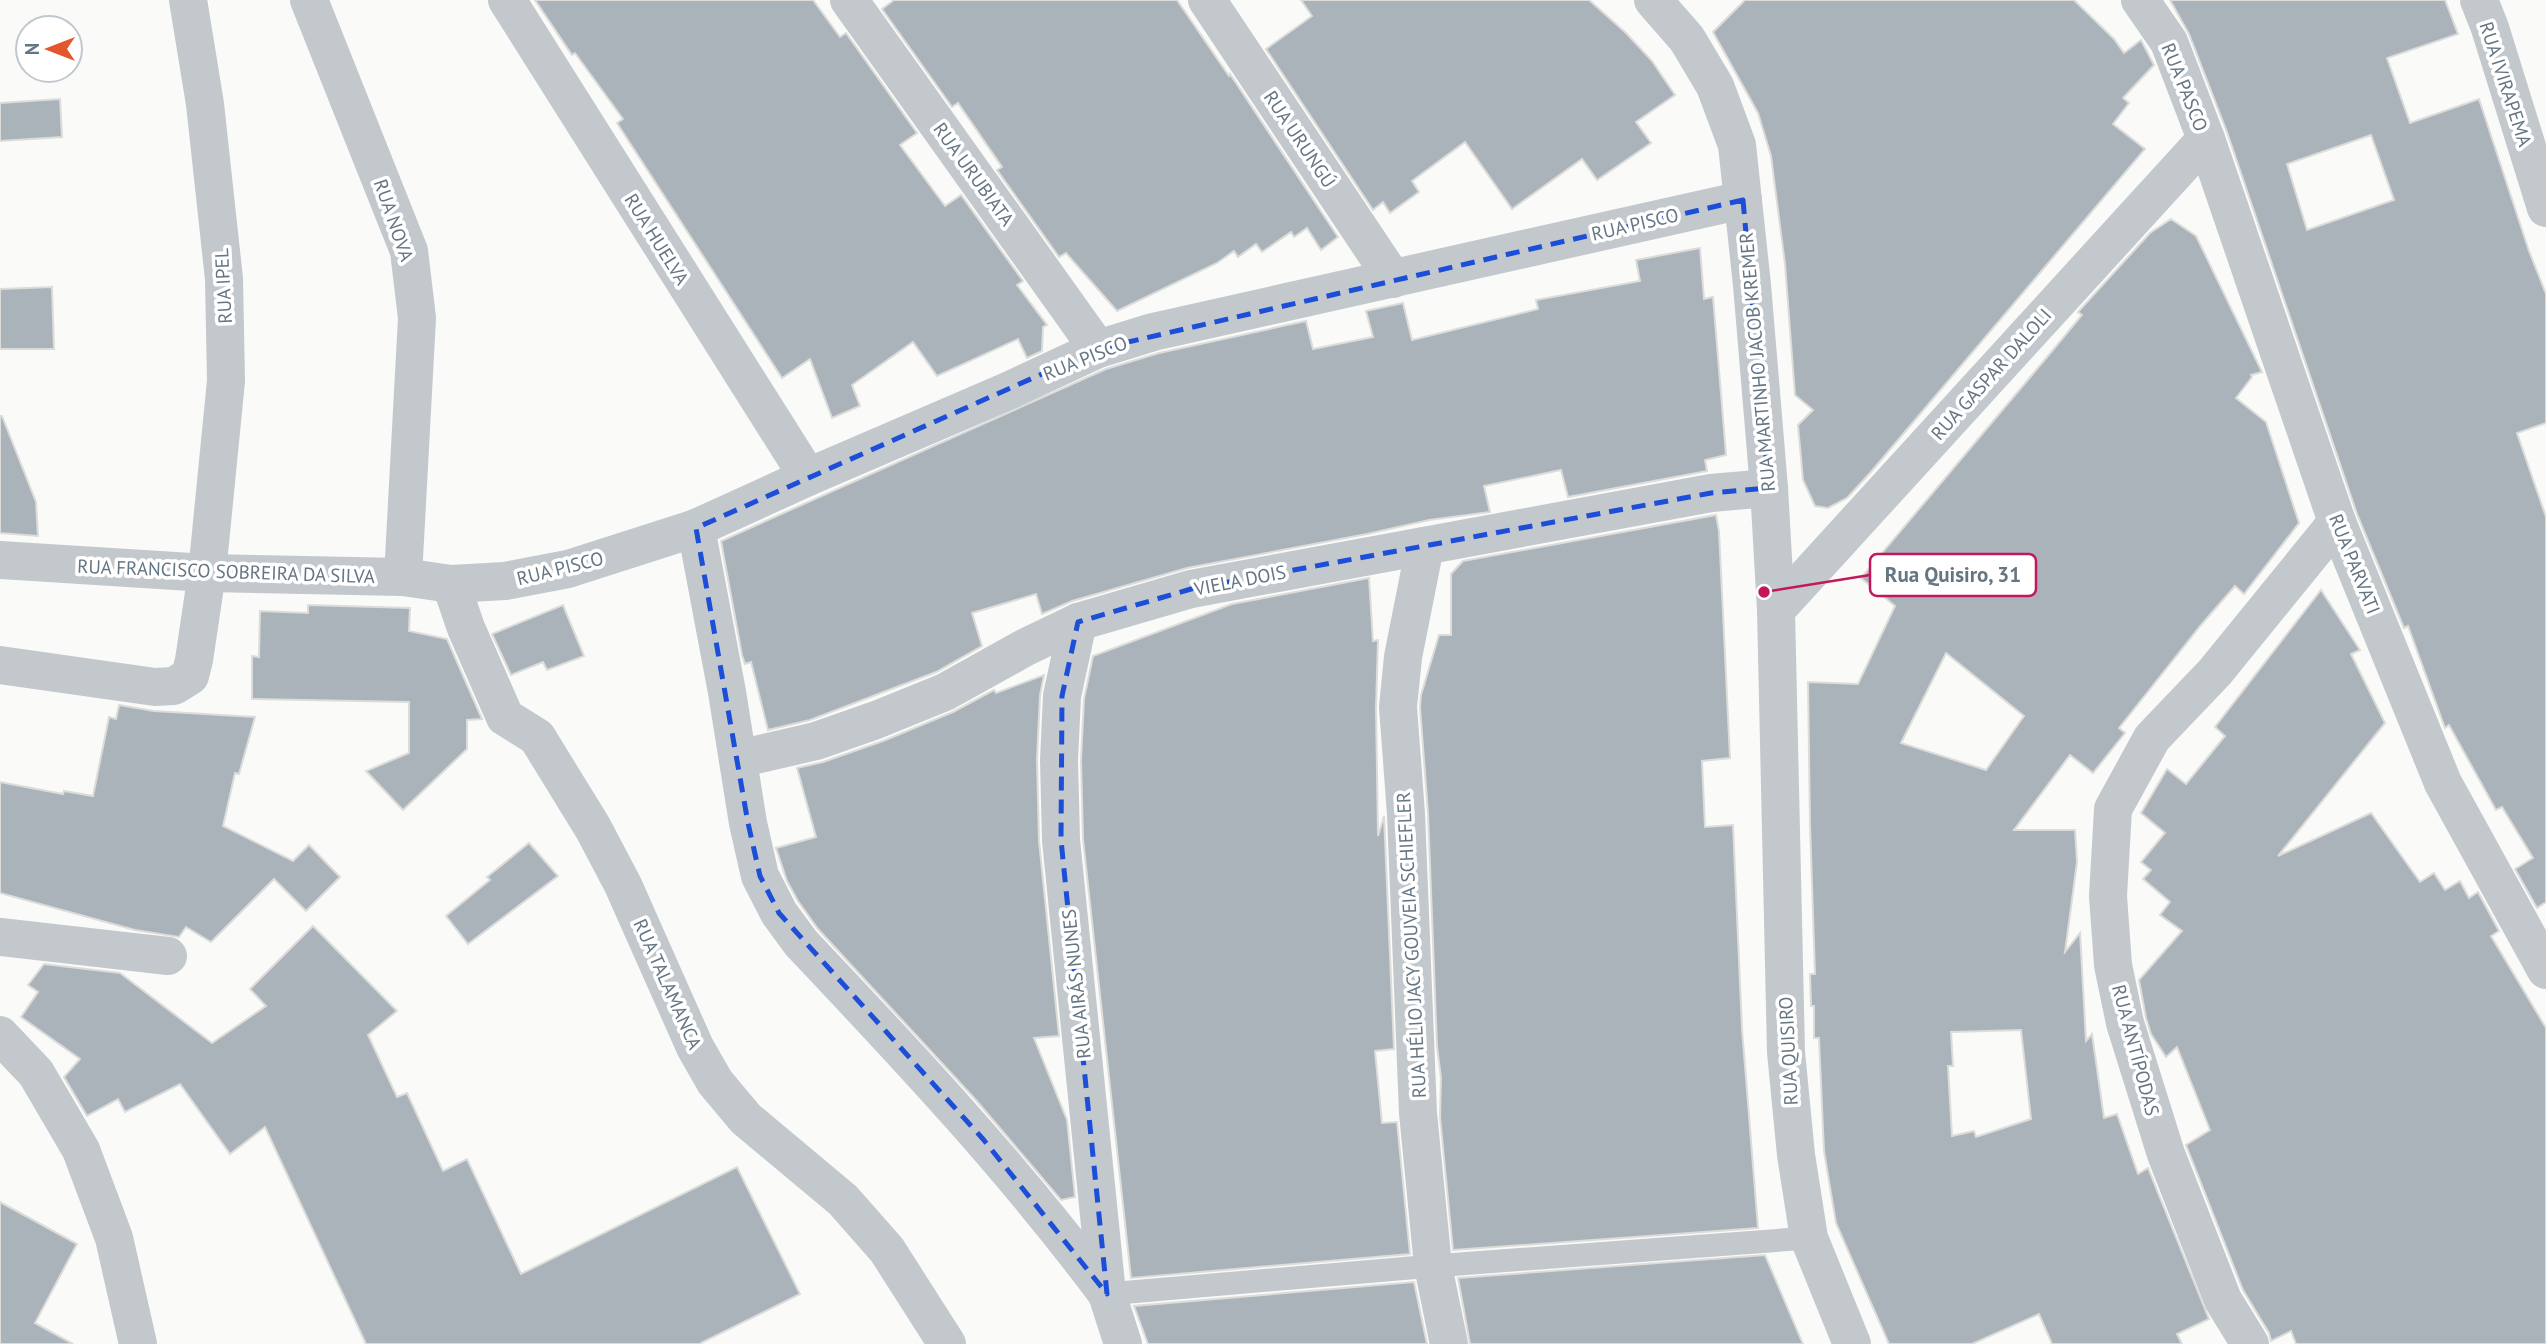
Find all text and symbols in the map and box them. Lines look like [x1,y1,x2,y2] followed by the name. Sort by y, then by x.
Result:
[14,14,84,84] north arrow
[2475,19,2537,149] street label: RUA IVIRAPEMA
[2156,39,2214,135] street label: RUA PASCO
[20,43,44,55] text: N
[1259,86,1341,192] street label: RUA URUNGÚ
[928,118,1020,230] street label: RUA URUBIATA
[369,176,419,264] street label: RUA NOVA
[619,189,695,289] street label: RUA HUELVA
[1589,202,1681,246] street label: RUA PISCO
[1734,231,1780,493] street label: RUA MARTINHO JACOB KREMER
[209,248,237,324] street label: RUA IPEL
[1926,303,2056,445] street label: RUA GASPAR DALOLI
[1039,330,1131,386] street label: RUA PISCO
[2324,510,2386,618] street label: RUA PARVATI
[514,546,606,590] street label: RUA PISCO
[77,554,375,588] street label: RUA FRANCISCO SOBREIRA DA SILVA
[1870,554,2036,596] callout: Rua Quisiro, 31
[1191,559,1288,601] street label: VIELA DOIS
[1885,561,2021,588] text: Rua Quisiro, 31
[1391,791,1431,1099] street label: RUA HÉLIO JACY GOUVEIA SCHIEFLER
[1056,908,1096,1060] street label: RUA AIRÁS NUNES
[628,915,708,1053] street label: RUA TALAMANCA
[2107,982,2165,1118] street label: RUA ANTÍPODAS
[1773,996,1803,1106] street label: RUA QUISIRO

